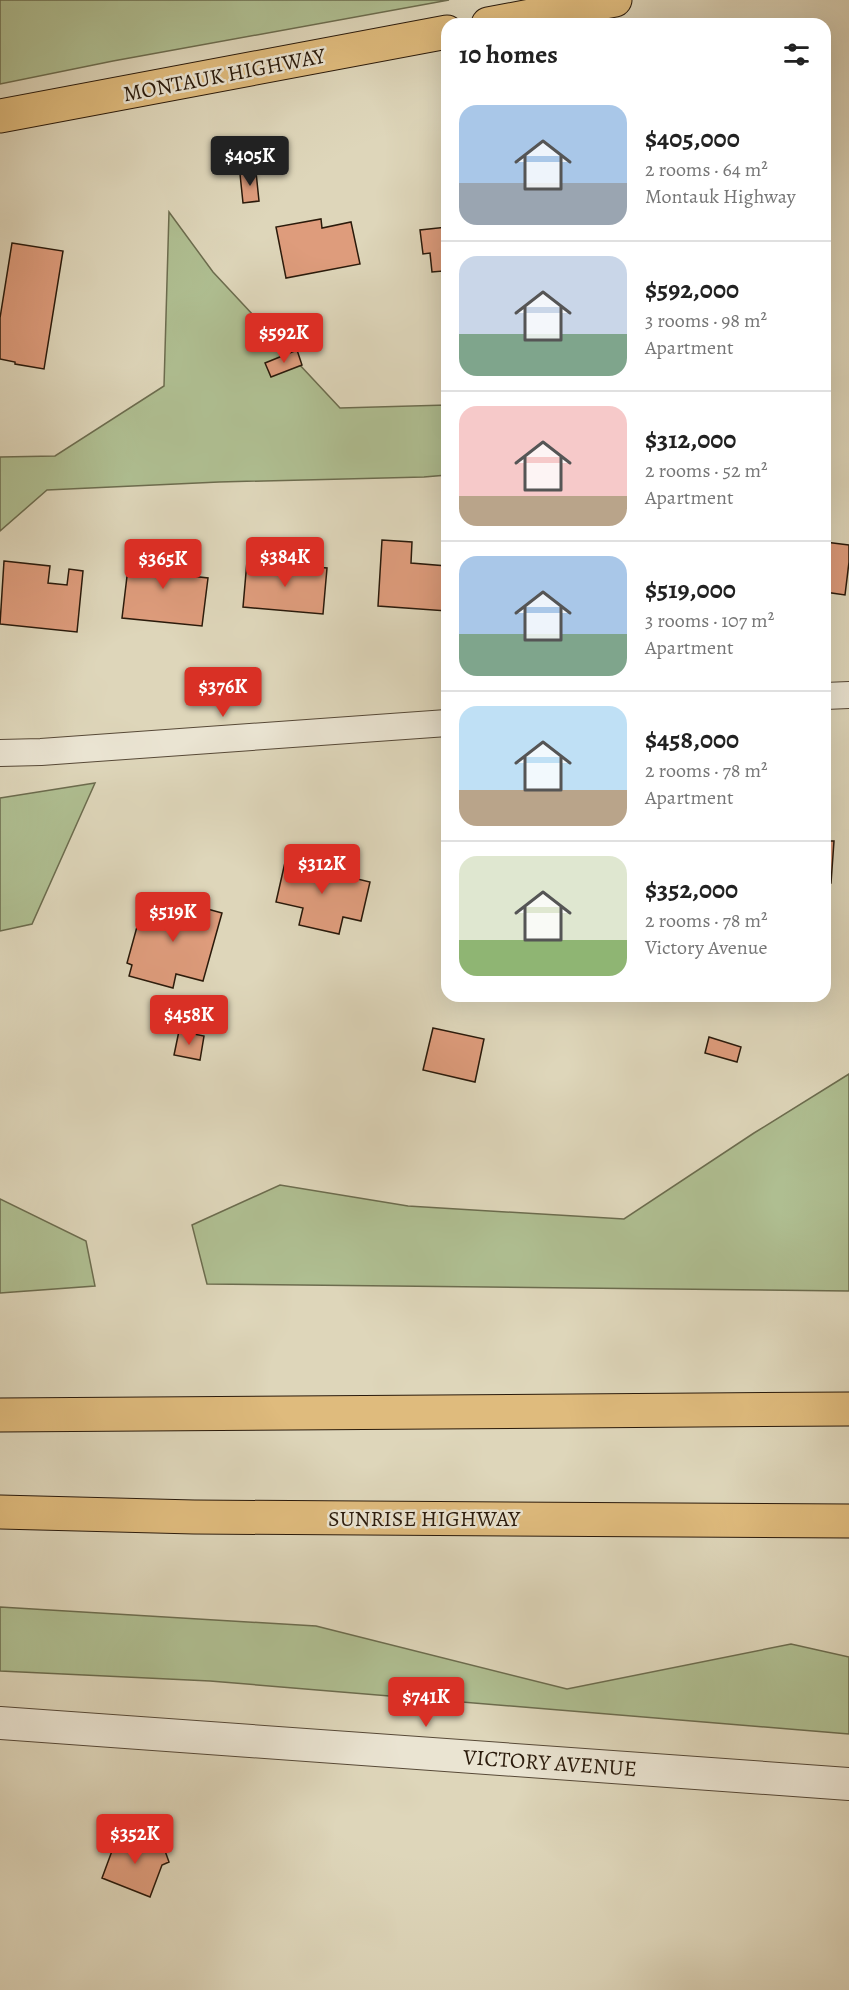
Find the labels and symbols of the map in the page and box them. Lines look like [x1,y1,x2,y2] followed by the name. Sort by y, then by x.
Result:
[120,40,329,109] street label: MONTAUK HIGHWAY
[208,136,292,187] pin: $405K
[242,313,326,364] pin: $592K
[243,537,327,588] pin: $384K
[121,539,205,590] pin: $365K
[181,667,265,718] pin: $376K
[280,844,364,895] pin: $312K
[131,892,215,943] pin: $519K
[147,995,231,1046] pin: $458K
[328,1504,521,1534] street label: SUNRISE HIGHWAY
[384,1677,468,1728] pin: $741K
[461,1742,638,1784] street label: VICTORY AVENUE
[93,1814,177,1865] pin: $352K

